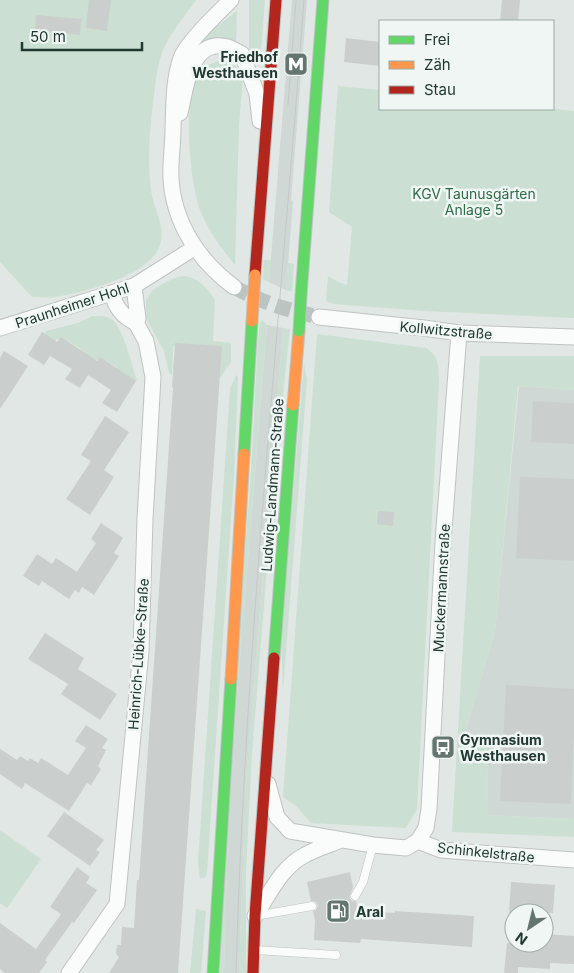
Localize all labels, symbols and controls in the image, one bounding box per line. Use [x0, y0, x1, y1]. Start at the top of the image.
scale bar [22, 20, 142, 52]
legend [379, 20, 554, 110]
text: 50 m [30, 27, 66, 46]
text: Frei [424, 30, 450, 49]
place label: Friedhof Westhausen [192, 48, 278, 81]
metro station icon: Friedhof Westhausen [283, 51, 309, 77]
text: Zäh [424, 55, 451, 74]
text: Stau [424, 80, 456, 99]
park label: KGV Taunusgärten Anlage 5 [412, 185, 536, 218]
street label: Praunheimer Hohl [13, 279, 131, 331]
street label: Kollwitzstraße [399, 317, 493, 343]
street label: Ludwig-Landmann-Straße [257, 398, 287, 572]
street label: Muckermannstraße [429, 523, 453, 653]
street label: Heinrich-Lübke-Straße [124, 578, 152, 730]
place label: Gymnasium Westhausen [460, 731, 546, 764]
bus stop icon: Gymnasium Westhausen [430, 734, 456, 760]
street label: Schinkelstraße [437, 838, 535, 866]
fuel station icon: Aral [325, 898, 351, 924]
place label: Aral [356, 903, 384, 920]
north arrow [504, 903, 554, 953]
text: N [512, 929, 531, 949]

